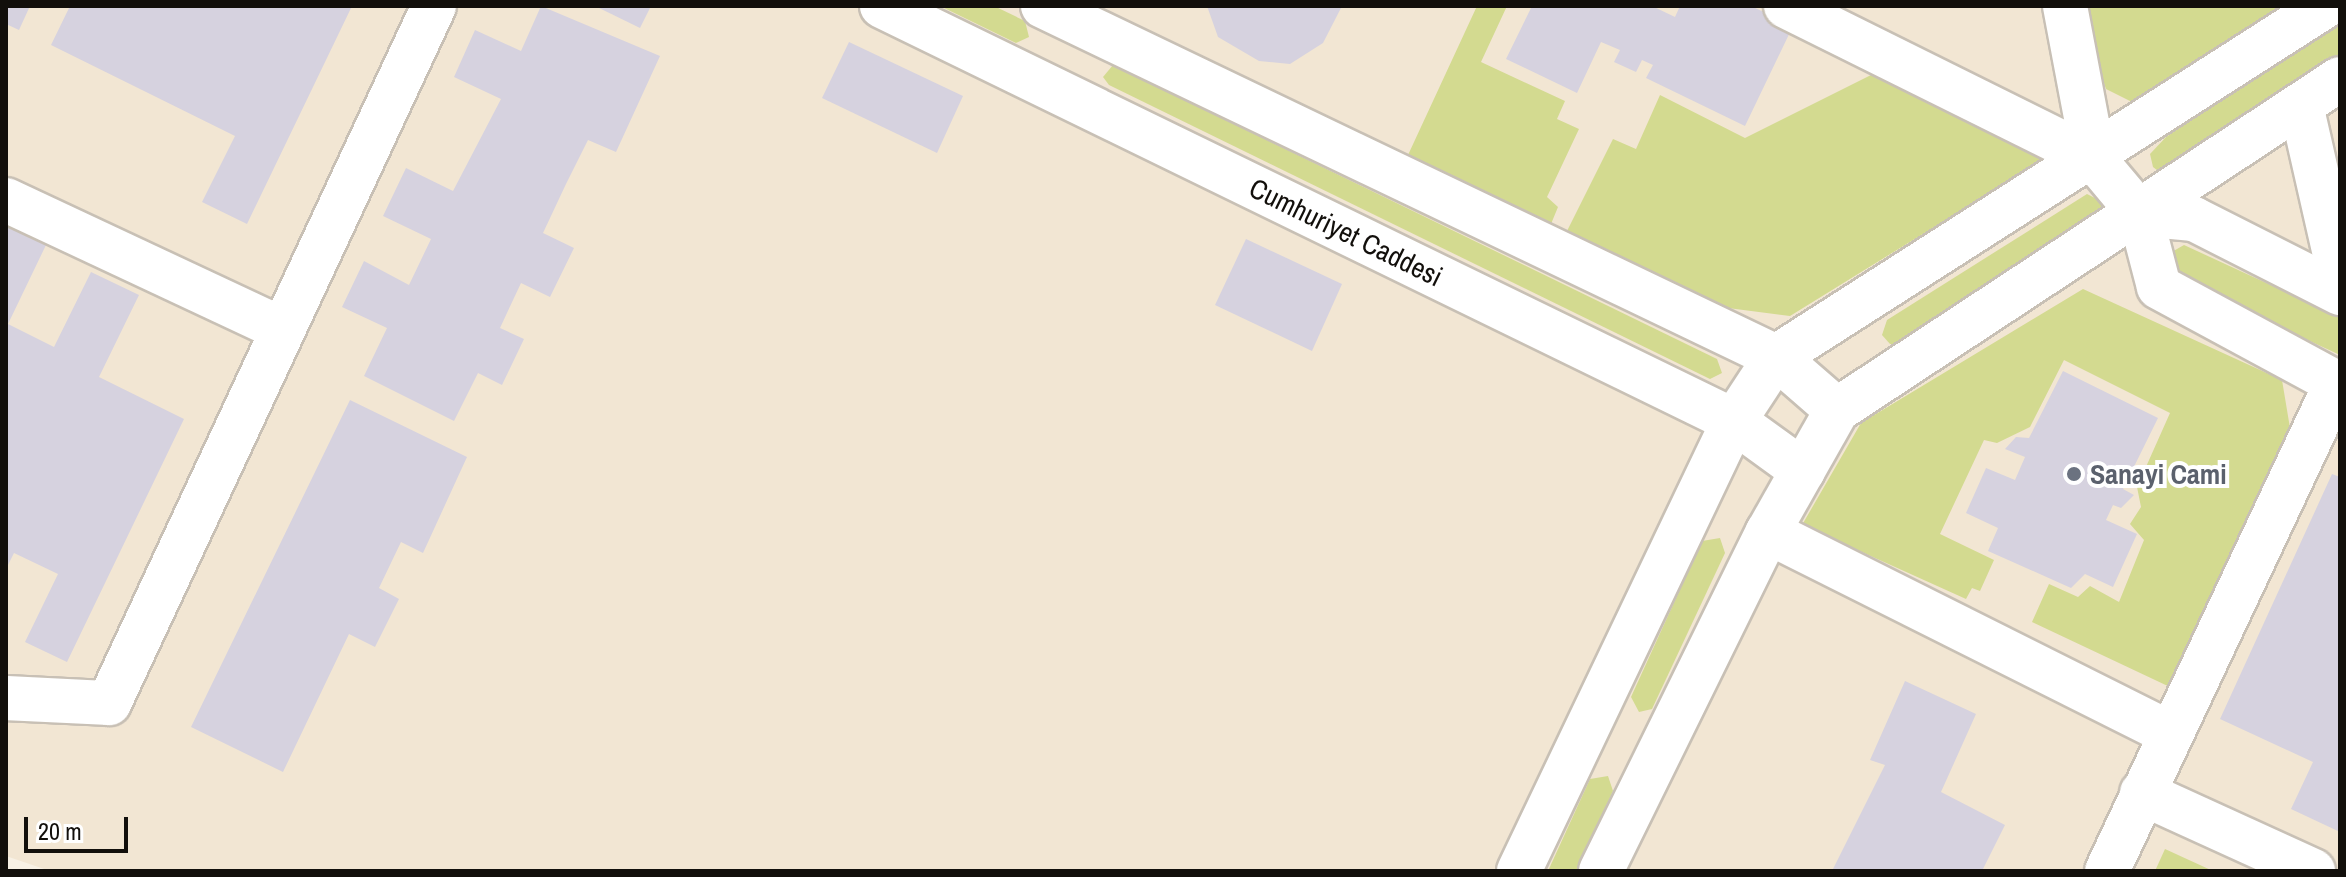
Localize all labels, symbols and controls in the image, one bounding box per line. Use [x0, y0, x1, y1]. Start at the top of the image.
street label: Cumhuriyet Caddesi [1244, 171, 1448, 293]
place label: Sanayi Cami [2090, 457, 2227, 491]
marker: Sanayi Cami [2065, 465, 2083, 483]
scale bar [28, 801, 132, 851]
text: 20 m [38, 815, 82, 847]

